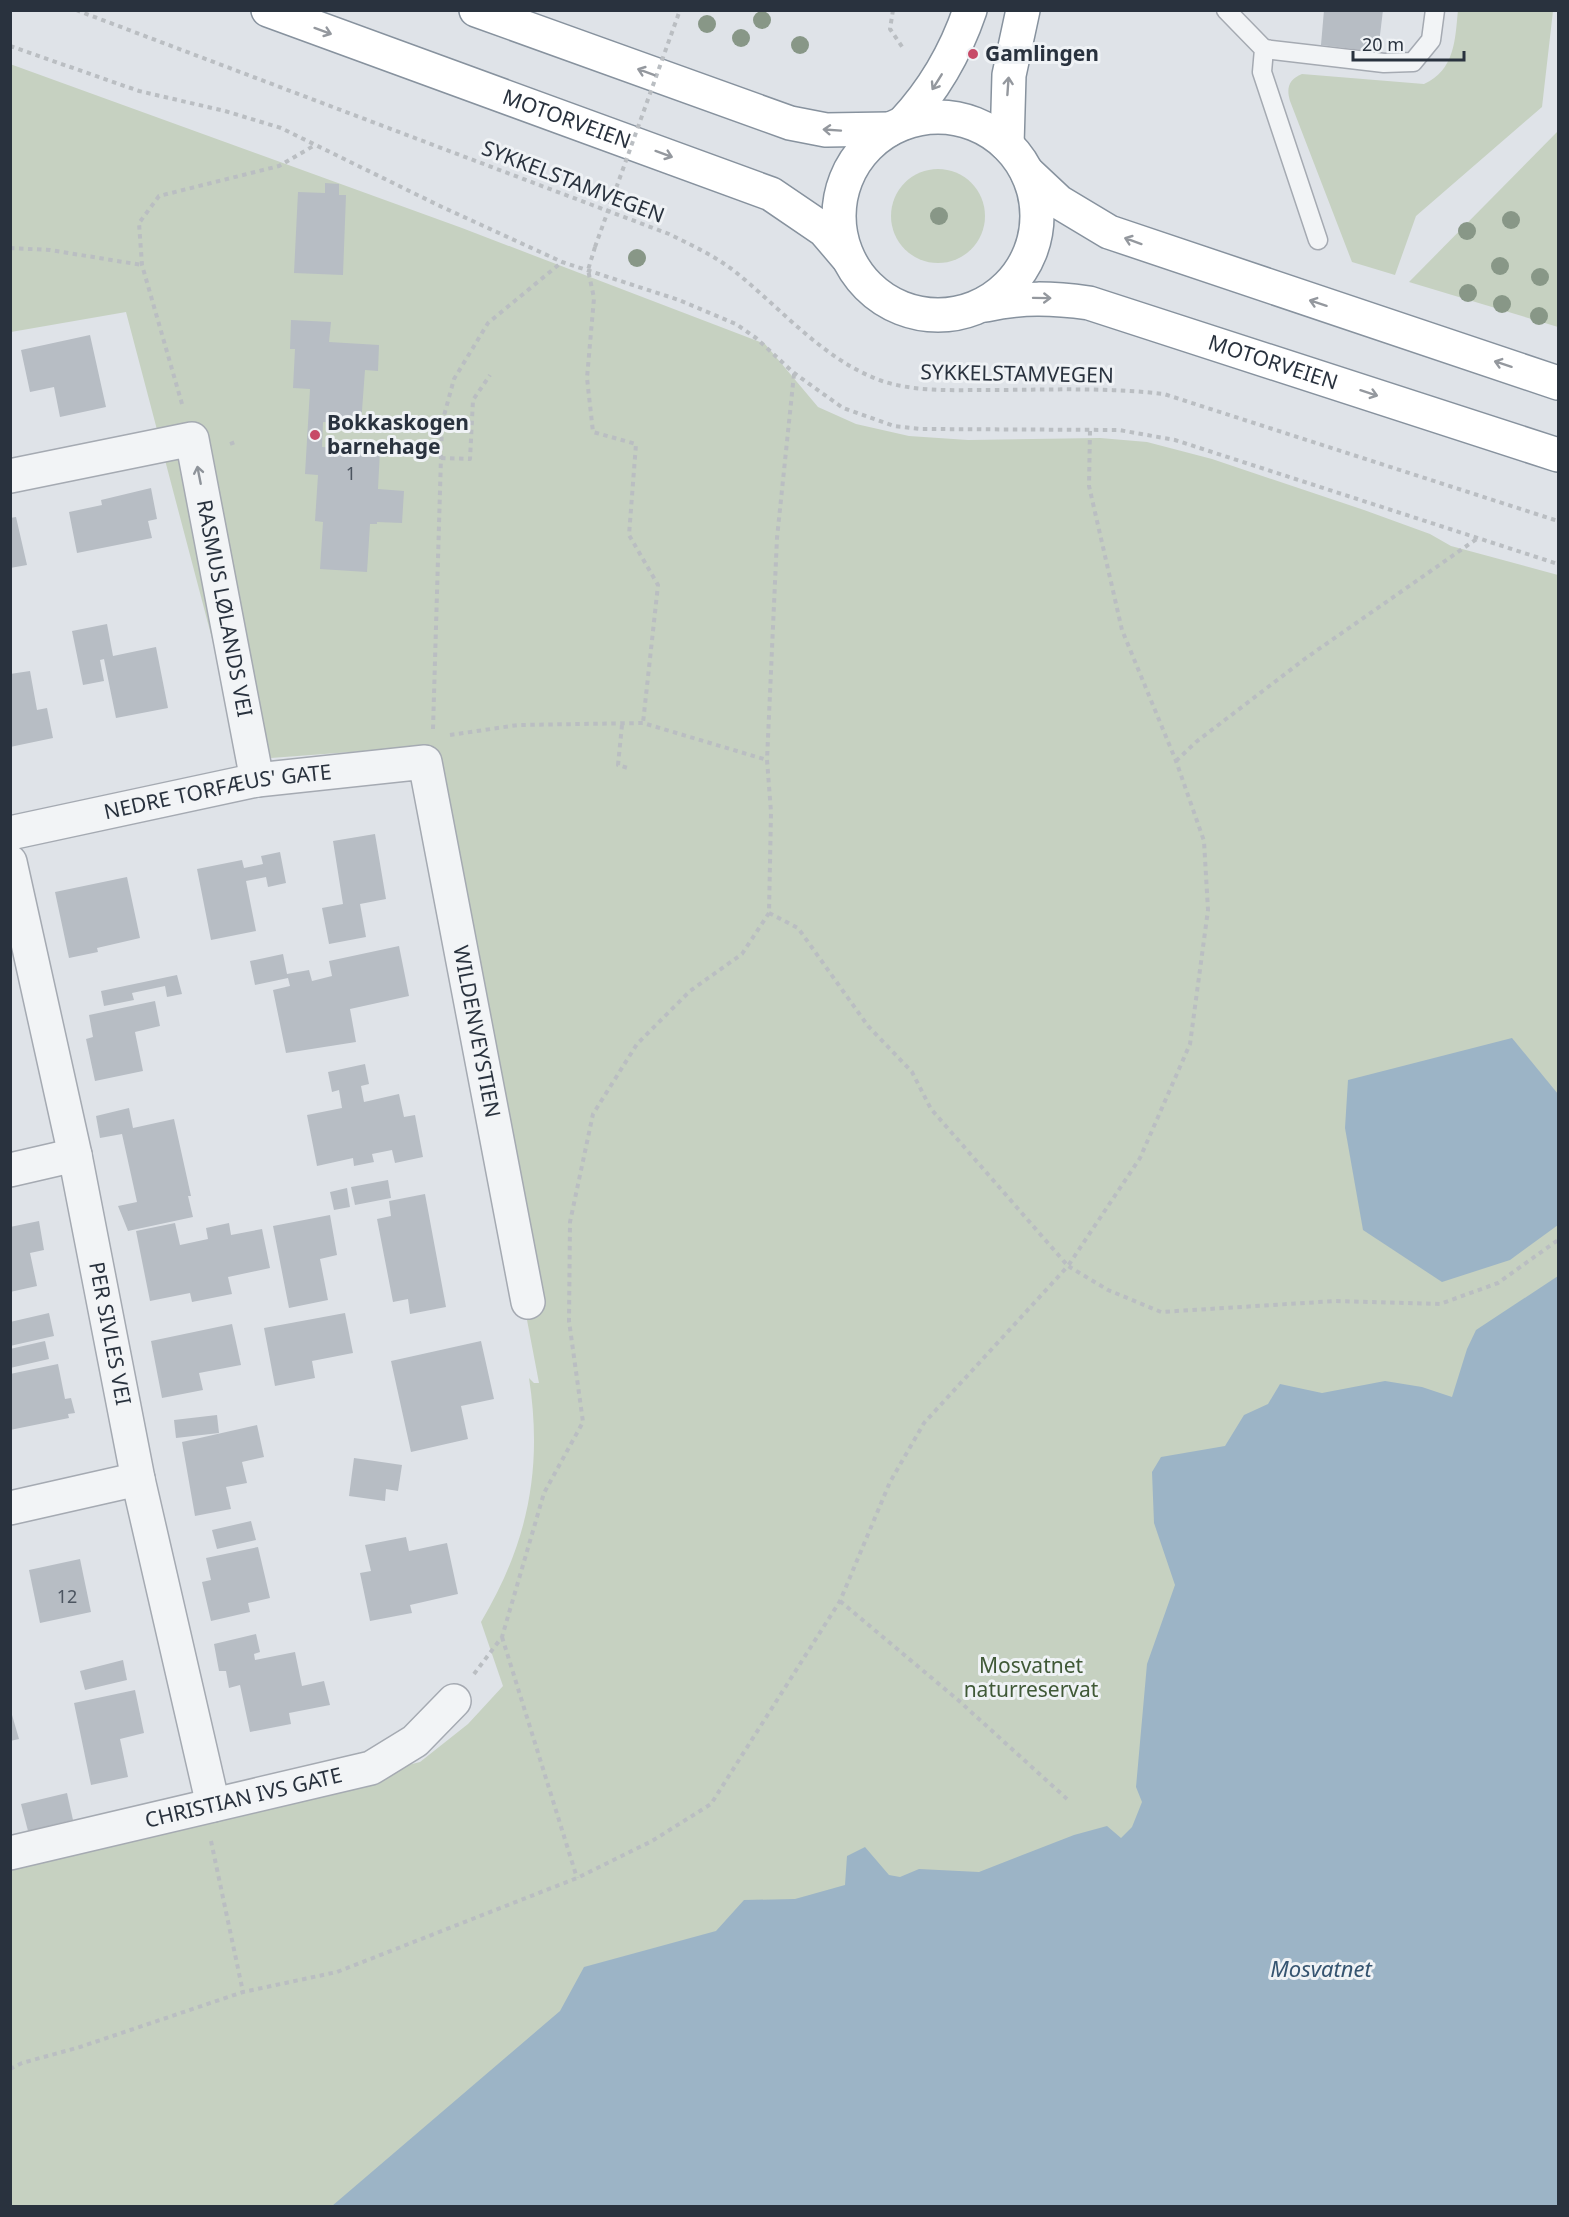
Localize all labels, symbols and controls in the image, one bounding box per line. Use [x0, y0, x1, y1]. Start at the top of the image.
scale bar [1353, 24, 1464, 62]
one-way arrow [313, 26, 332, 37]
text: 20 m [1362, 32, 1404, 56]
place label: Gamlingen [985, 39, 1099, 67]
marker: Gamlingen [966, 47, 980, 61]
one-way arrow [637, 66, 656, 77]
one-way arrow [930, 73, 942, 90]
one-way arrow [1003, 77, 1014, 97]
street label: MOTORVEIEN [499, 82, 635, 155]
one-way arrow [822, 124, 842, 135]
street label: SYKKELSTAMVEGEN [478, 133, 669, 229]
one-way arrow [654, 149, 673, 160]
one-way arrow [1124, 234, 1143, 245]
one-way arrow [1031, 292, 1051, 303]
one-way arrow [1309, 297, 1328, 308]
street label: MOTORVEIEN [1205, 328, 1342, 396]
street label: SYKKELSTAMVEGEN [920, 357, 1114, 389]
one-way arrow [1494, 358, 1513, 369]
one-way arrow [1359, 388, 1378, 399]
place label: Bokkaskogen barnehage [327, 408, 469, 460]
marker: Bokkaskogen barnehage [308, 428, 322, 442]
house number: 1 [346, 461, 356, 485]
one-way arrow [193, 465, 204, 485]
street label: RASMUS LØLANDS VEI [191, 497, 260, 719]
street label: NEDRE TORFÆUS' GATE [101, 757, 333, 825]
street label: WILDENVEYSTIEN [447, 943, 508, 1120]
street label: PER SIVLES VEI [83, 1259, 138, 1407]
house number: 12 [57, 1584, 77, 1608]
park label: Mosvatnet naturreservat [964, 1651, 1099, 1703]
street label: CHRISTIAN IVS GATE [142, 1760, 345, 1834]
water label: Mosvatnet [1270, 1953, 1373, 1983]

